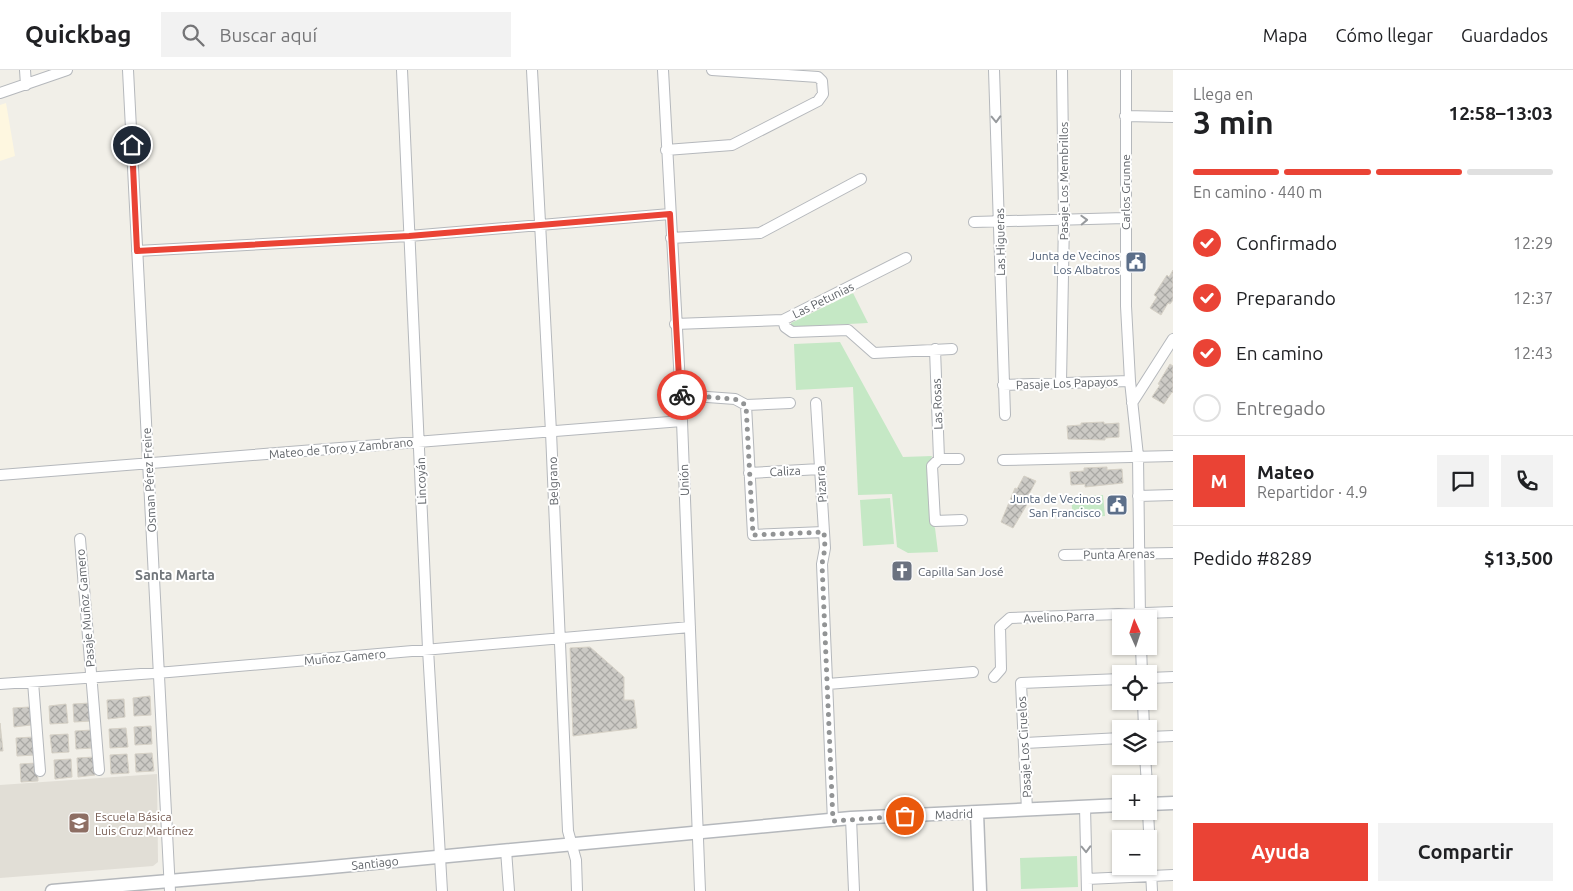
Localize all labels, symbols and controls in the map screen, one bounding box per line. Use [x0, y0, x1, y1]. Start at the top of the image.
search box [161, 12, 511, 57]
text: Quickbag [25, 21, 131, 48]
icon: search [179, 21, 207, 49]
text: Buscar aquí [219, 24, 317, 46]
text: Mapa [1263, 25, 1308, 45]
text: Cómo llegar [1336, 25, 1433, 45]
text: Guardados [1461, 25, 1548, 45]
text: Llega en [1193, 85, 1253, 103]
text: 12:58–13:03 [1448, 102, 1553, 124]
text: 3 min [1193, 104, 1274, 140]
one-way arrow [990, 115, 1001, 123]
street label: Pasaje Los Membrillos [1057, 122, 1070, 240]
pin [111, 124, 153, 166]
icon: home [118, 131, 146, 159]
street label: Carlos Grunne [1119, 154, 1132, 230]
text: En camino · 440 m [1193, 183, 1322, 201]
street label: Las Higueras [993, 208, 1007, 276]
one-way arrow [1080, 214, 1088, 225]
icon: check [1193, 229, 1221, 257]
text: Confirmado [1236, 232, 1337, 254]
text: 12:29 [1513, 234, 1553, 252]
place label: Junta de Vecinos Los Albatros [1029, 249, 1120, 276]
public building icon: Junta de Vecinos Los Albatros [1124, 250, 1148, 274]
street label: Las Petunias [790, 280, 856, 320]
icon: check [1193, 284, 1221, 312]
text: Preparando [1236, 287, 1336, 309]
text: 12:37 [1513, 289, 1553, 307]
icon: check [1193, 339, 1221, 367]
text: En camino [1236, 342, 1323, 364]
text: 12:43 [1513, 344, 1553, 362]
courier [657, 370, 707, 420]
street label: Pasaje Los Papayos [1016, 375, 1118, 391]
street label: Las Rosas [930, 378, 944, 430]
icon: bike [668, 381, 696, 409]
text: Entregado [1236, 397, 1326, 419]
street label: Osman Pérez Freire [140, 427, 158, 533]
street label: Mateo de Toro y Zambrano [268, 435, 414, 461]
button: chat [1437, 455, 1489, 507]
button: phone [1501, 455, 1553, 507]
street label: Belgrano [546, 456, 560, 506]
street label: Lincoyán [414, 457, 428, 505]
text: Mateo [1257, 461, 1315, 483]
street label: Unión [677, 464, 691, 496]
street label: Caliza [769, 464, 801, 478]
street label: Pizarra [813, 465, 829, 503]
text: M [1211, 470, 1227, 492]
text: Repartidor · 4.9 [1257, 483, 1368, 501]
place label: Junta de Vecinos San Francisco [1010, 492, 1101, 519]
public building icon: Junta de Vecinos San Francisco [1105, 493, 1129, 517]
street label: Punta Arenas [1083, 547, 1155, 561]
text: Pedido #8289 [1193, 547, 1312, 569]
text: $13,500 [1484, 547, 1553, 569]
street label: Pasaje Muñoz Gamero [73, 548, 97, 668]
church icon: Capilla San José [890, 559, 914, 583]
place label: Capilla San José [918, 565, 1004, 578]
district label: Santa Marta [135, 567, 215, 583]
street label: Avelino Parra [1023, 609, 1095, 625]
north arrow [1112, 610, 1158, 655]
map controls [1112, 610, 1157, 875]
street label: Muñoz Gamero [304, 647, 386, 667]
button: locate [1112, 665, 1157, 710]
street label: Pasaje Los Ciruelos [1015, 696, 1033, 798]
button: layers [1112, 720, 1157, 765]
button: + [1112, 775, 1157, 820]
pin [884, 795, 926, 837]
icon: bag [891, 802, 919, 830]
street label: Madrid [935, 807, 973, 821]
place label: Escuela Básica Luis Cruz Martínez [95, 810, 194, 837]
school or university icon: Escuela Básica Luis Cruz Martínez [67, 811, 91, 835]
button: Ayuda [1193, 823, 1368, 881]
button: Compartir [1378, 823, 1553, 881]
button: − [1112, 830, 1157, 875]
one-way arrow [1081, 846, 1091, 853]
street label: Santiago [351, 854, 399, 872]

